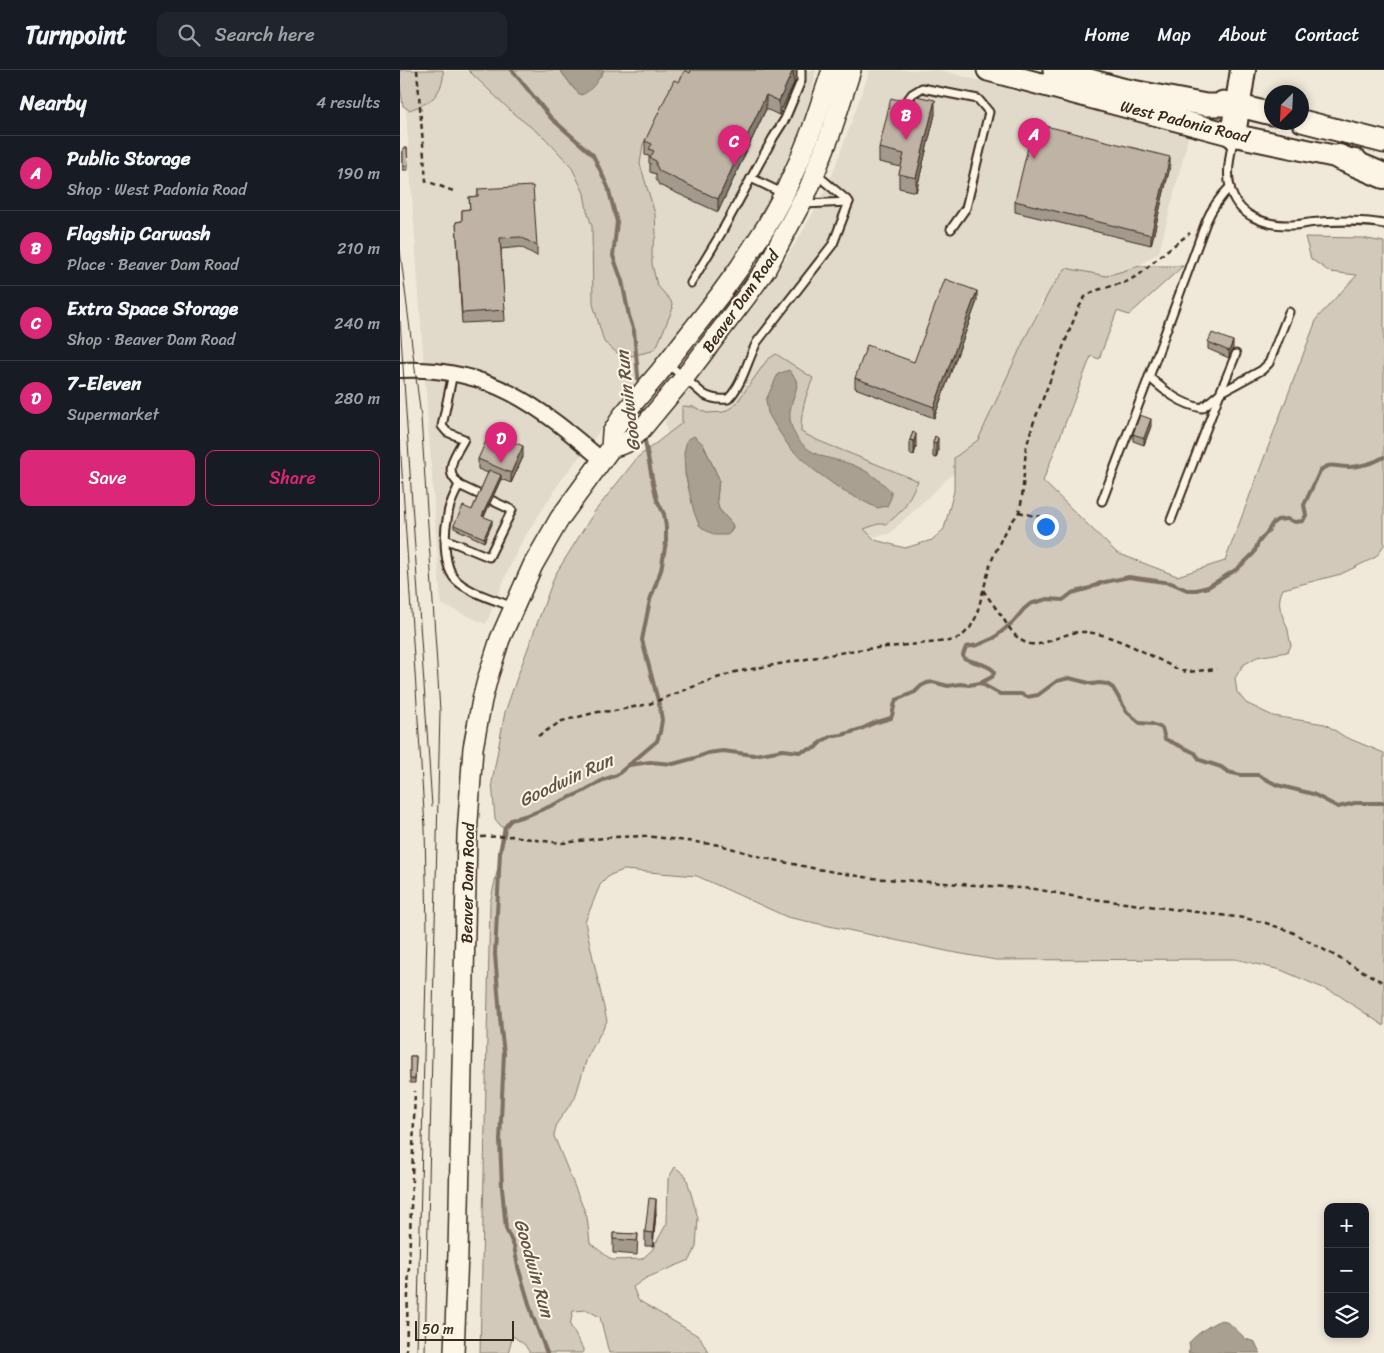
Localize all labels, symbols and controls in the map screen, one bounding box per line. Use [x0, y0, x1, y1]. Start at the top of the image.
search box [157, 12, 507, 57]
text: Turnpoint [25, 14, 127, 56]
text: Search here [215, 18, 315, 51]
text: Home [1085, 19, 1130, 51]
text: Map [1158, 19, 1191, 51]
text: About [1219, 19, 1267, 51]
text: Contact [1295, 19, 1359, 51]
icon: search [175, 21, 203, 49]
text: Nearby [20, 84, 86, 122]
north arrow [1264, 85, 1309, 130]
text: 4 results [316, 88, 380, 117]
street label: West Padonia Road [1117, 91, 1254, 152]
pin: B [890, 99, 922, 140]
pin: A [1018, 118, 1050, 159]
pin: C [718, 125, 750, 166]
text: Public Storage [67, 142, 191, 175]
text: A [31, 159, 41, 188]
text: 190 m [337, 159, 380, 188]
text: Shop · West Padonia Road [67, 175, 247, 204]
text: Flagship Carwash [67, 217, 210, 250]
text: B [31, 234, 41, 263]
text: 210 m [337, 234, 380, 263]
street label: Beaver Dam Road [694, 242, 788, 359]
text: Place · Beaver Dam Road [67, 250, 239, 279]
text: Extra Space Storage [67, 292, 238, 325]
text: C [31, 309, 41, 338]
text: 240 m [334, 309, 380, 338]
text: Shop · Beaver Dam Road [67, 325, 235, 354]
water label: Goodwin Run [606, 347, 650, 453]
text: 7-Eleven [67, 367, 141, 400]
text: D [31, 384, 41, 413]
text: 280 m [335, 384, 380, 413]
text: Supermarket [67, 400, 159, 429]
pin: D [485, 422, 517, 463]
button: Save [20, 450, 195, 506]
button: Share [205, 450, 380, 506]
your location [1033, 514, 1059, 540]
water label: Goodwin Run [513, 743, 621, 816]
street label: Beaver Dam Road [452, 821, 483, 944]
map controls [1324, 1203, 1369, 1338]
button: + [1324, 1203, 1369, 1248]
water label: Goodwin Run [505, 1215, 564, 1323]
button: − [1324, 1248, 1369, 1293]
button: layers [1324, 1293, 1369, 1338]
text: 50 m [422, 1317, 454, 1342]
scale bar [415, 1318, 514, 1341]

